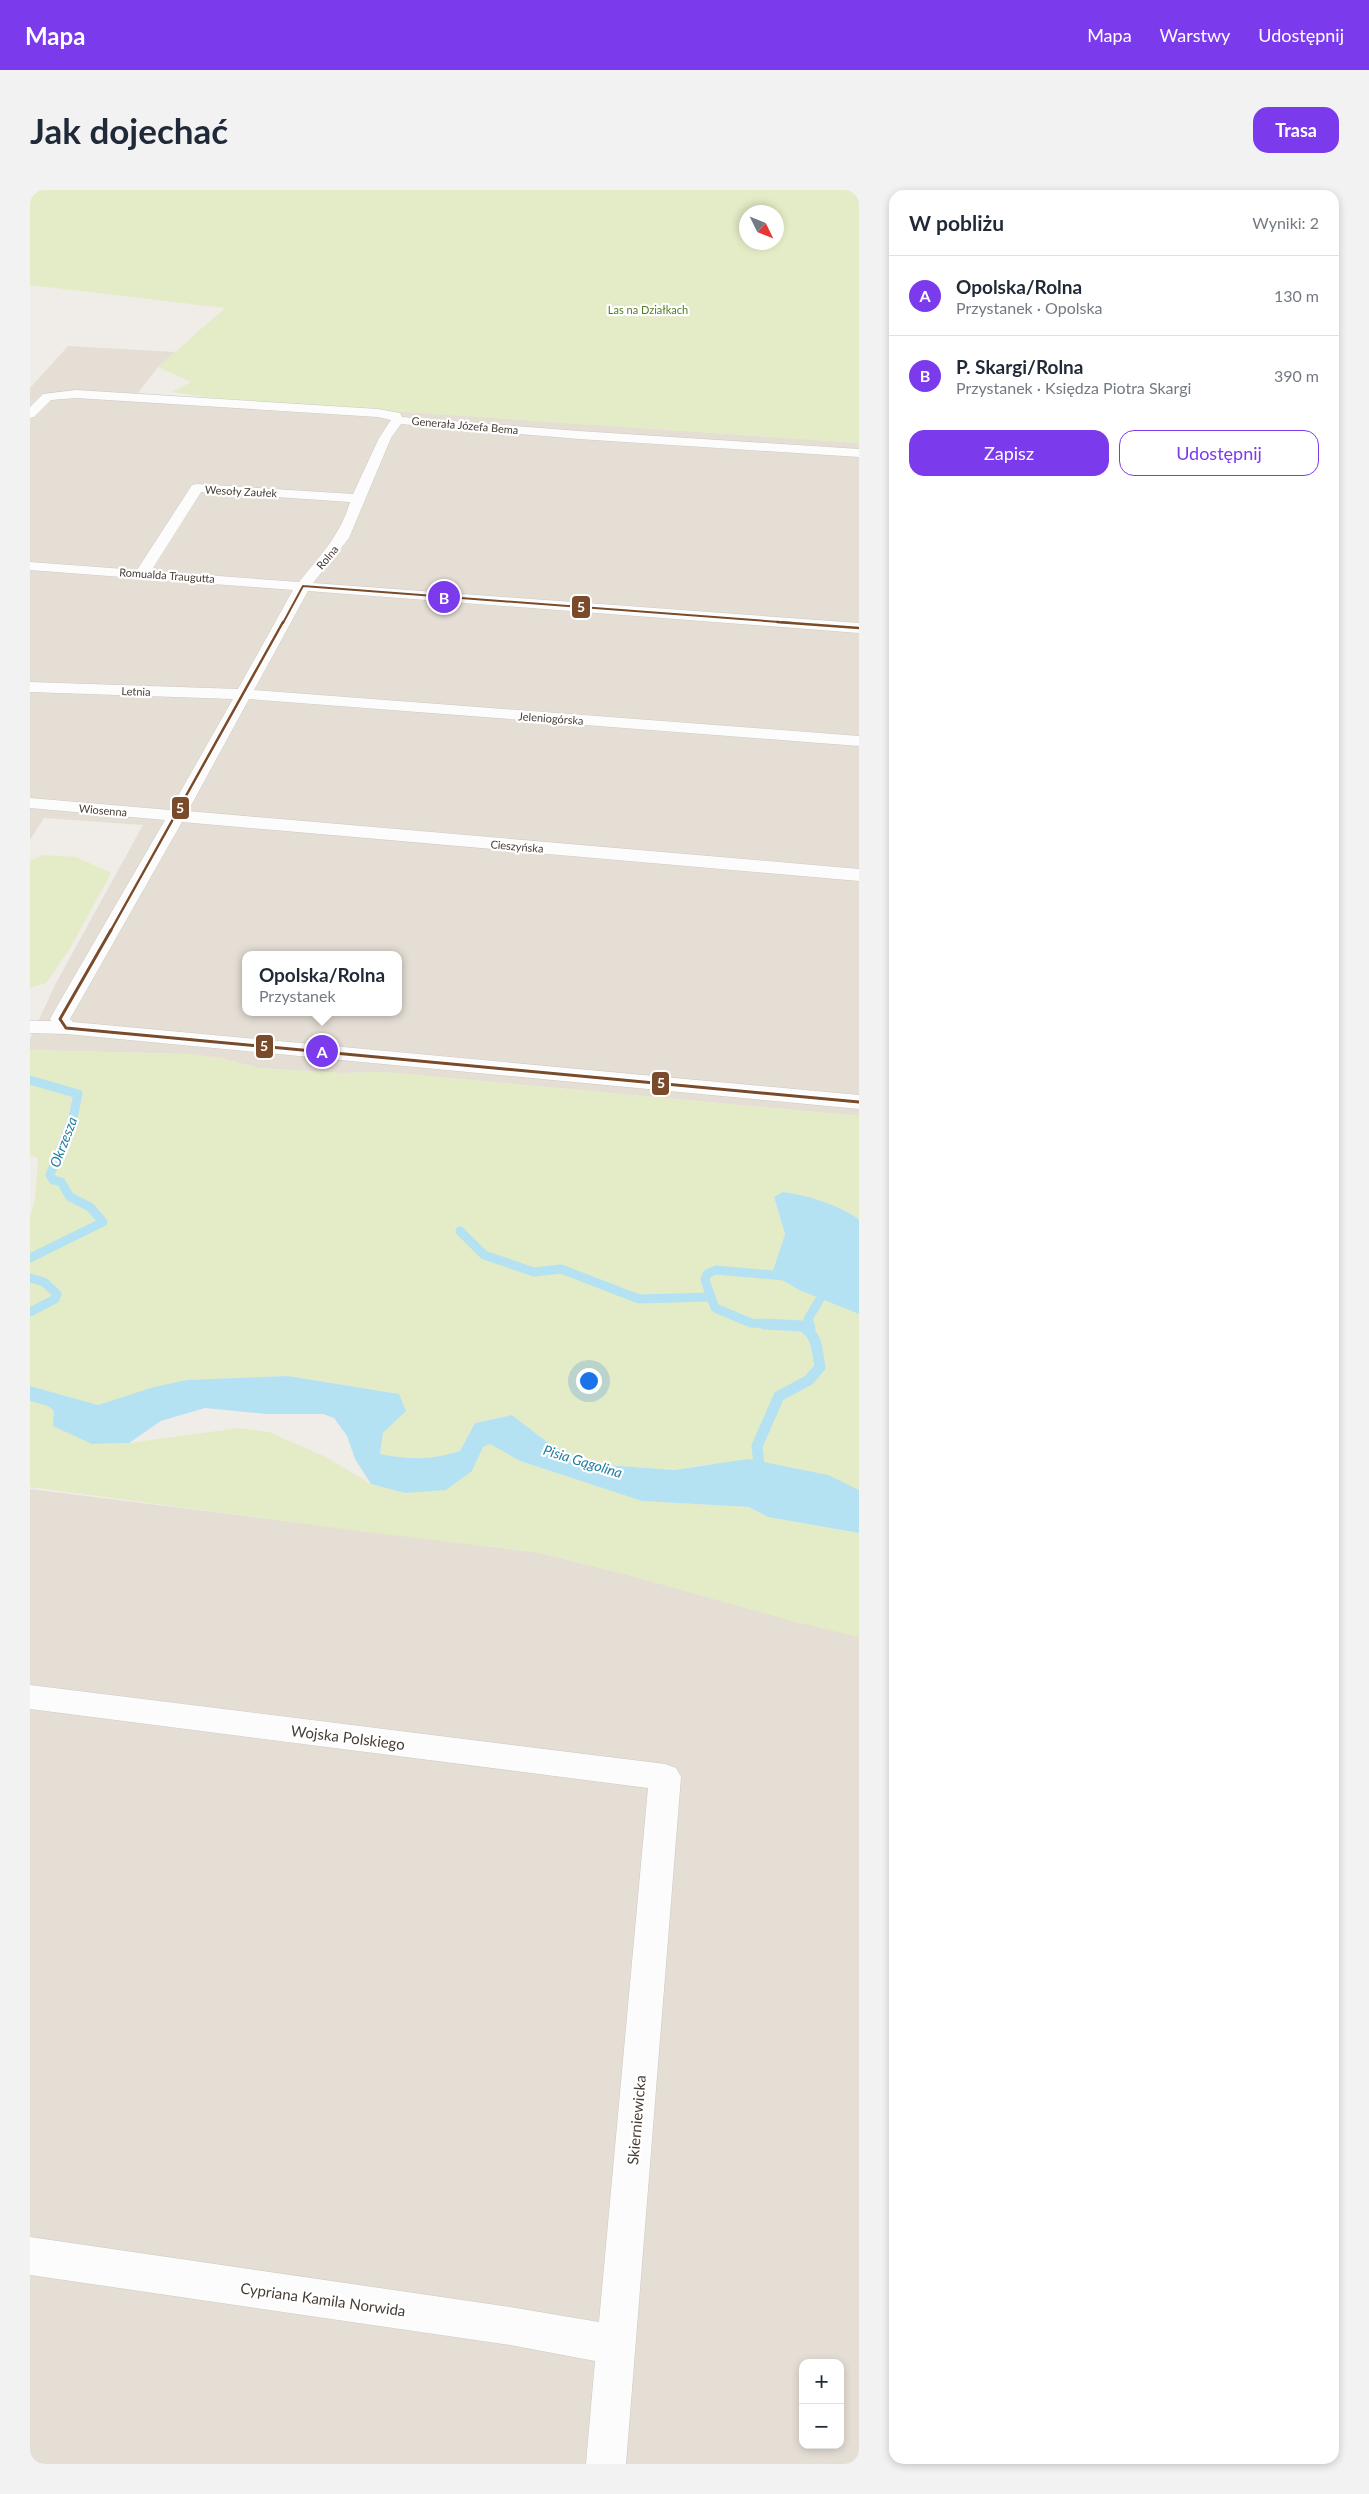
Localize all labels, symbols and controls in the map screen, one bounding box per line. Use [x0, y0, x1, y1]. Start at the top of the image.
text: Mapa [25, 21, 85, 50]
text: Mapa [1087, 24, 1132, 46]
text: Warstwy [1160, 24, 1230, 46]
text: Udostępnij [1258, 24, 1344, 46]
button: Trasa [1253, 107, 1339, 153]
text: Jak dojechać [30, 109, 228, 151]
north arrow [739, 205, 784, 250]
text: W pobliżu [909, 210, 1004, 235]
text: Wyniki: 2 [1252, 213, 1319, 232]
text: Opolska/Rolna [956, 275, 1082, 298]
text: A [919, 286, 931, 305]
text: 130 m [1274, 286, 1319, 305]
text: Przystanek · Opolska [956, 298, 1103, 317]
park label: Las na Działkach [608, 303, 688, 316]
text: P. Skargi/Rolna [956, 355, 1083, 378]
text: B [920, 366, 930, 385]
text: 390 m [1274, 366, 1319, 385]
text: Przystanek · Księdza Piotra Skargi [956, 378, 1191, 397]
street label: Generała Józefa Bema [411, 414, 519, 436]
button: Zapisz [909, 430, 1109, 476]
button: Udostępnij [1119, 430, 1319, 476]
street label: Wesoły Zaułek [205, 483, 278, 499]
street label: Rolna [313, 542, 341, 572]
street label: Romualda Traugutta [119, 565, 215, 585]
pin: B [428, 578, 460, 616]
line badge: 5 [571, 595, 591, 619]
text: 5 [577, 598, 585, 615]
street label: Letnia [121, 684, 151, 698]
street label: Jeleniogórska [518, 709, 584, 727]
line badge: 5 [171, 796, 190, 820]
text: 5 [176, 799, 184, 816]
street label: Wiosenna [78, 801, 128, 819]
street label: Cieszyńska [490, 837, 544, 855]
popup [242, 951, 402, 1016]
text: Opolska/Rolna [259, 963, 385, 986]
text: Przystanek [259, 986, 336, 1005]
pin: A [306, 1032, 338, 1070]
line badge: 5 [255, 1034, 274, 1059]
text: 5 [260, 1037, 268, 1054]
line badge: 5 [651, 1071, 670, 1096]
text: 5 [657, 1074, 665, 1091]
water label: Okrzesza [46, 1114, 80, 1170]
your location [576, 1368, 602, 1394]
water label: Pisia Gągolina [541, 1441, 625, 1481]
street label: Wojska Polskiego [290, 1721, 406, 1753]
street label: Skierniewicka [623, 2074, 649, 2166]
street label: Cypriana Kamila Norwida [239, 2278, 407, 2320]
map controls [799, 2359, 844, 2449]
button: + [799, 2359, 844, 2404]
button: − [799, 2404, 844, 2449]

